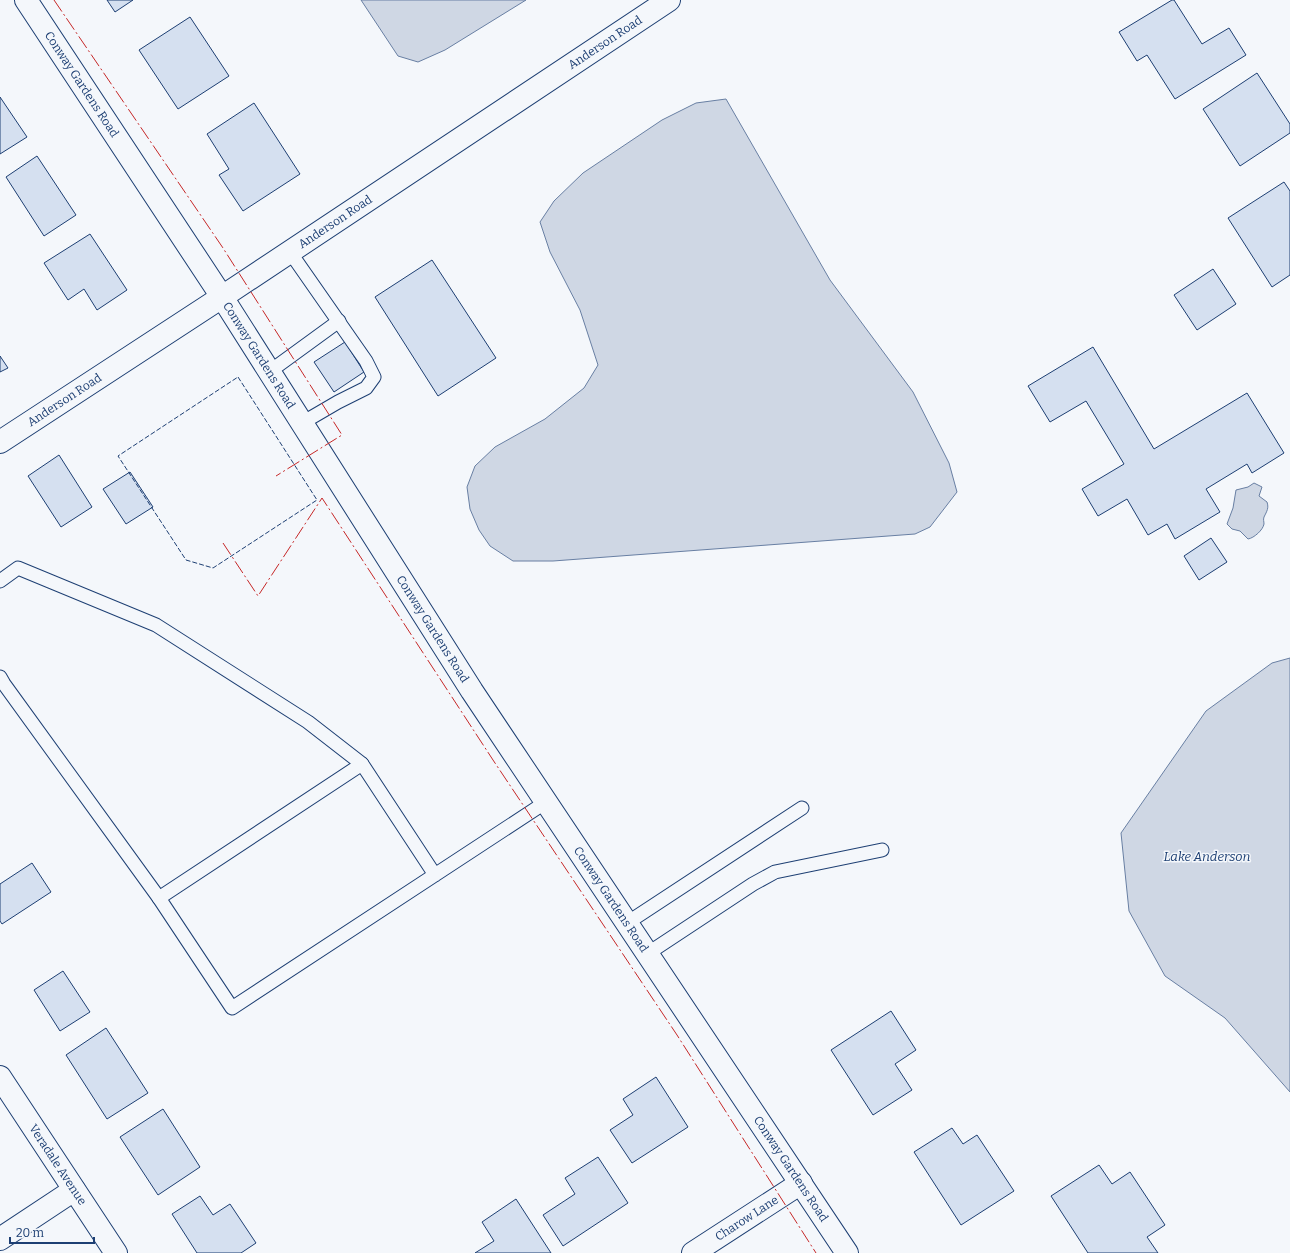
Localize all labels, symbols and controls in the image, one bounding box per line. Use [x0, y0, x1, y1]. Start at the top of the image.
street label: Anderson Road [565, 13, 645, 72]
street label: Conway Gardens Road [42, 29, 122, 140]
street label: Anderson Road [296, 192, 375, 251]
street label: Conway Gardens Road [220, 299, 298, 412]
street label: Anderson Road [25, 371, 104, 429]
street label: Conway Gardens Road [394, 573, 472, 685]
street label: Conway Gardens Road [571, 844, 651, 955]
water label: Lake Anderson [1164, 849, 1251, 864]
street label: Conway Gardens Road [751, 1113, 831, 1224]
street label: Veradale Avenue [26, 1122, 89, 1208]
street label: Charow Lane [713, 1193, 781, 1244]
scale bar [10, 1219, 94, 1245]
text: 20 m [16, 1226, 45, 1240]

